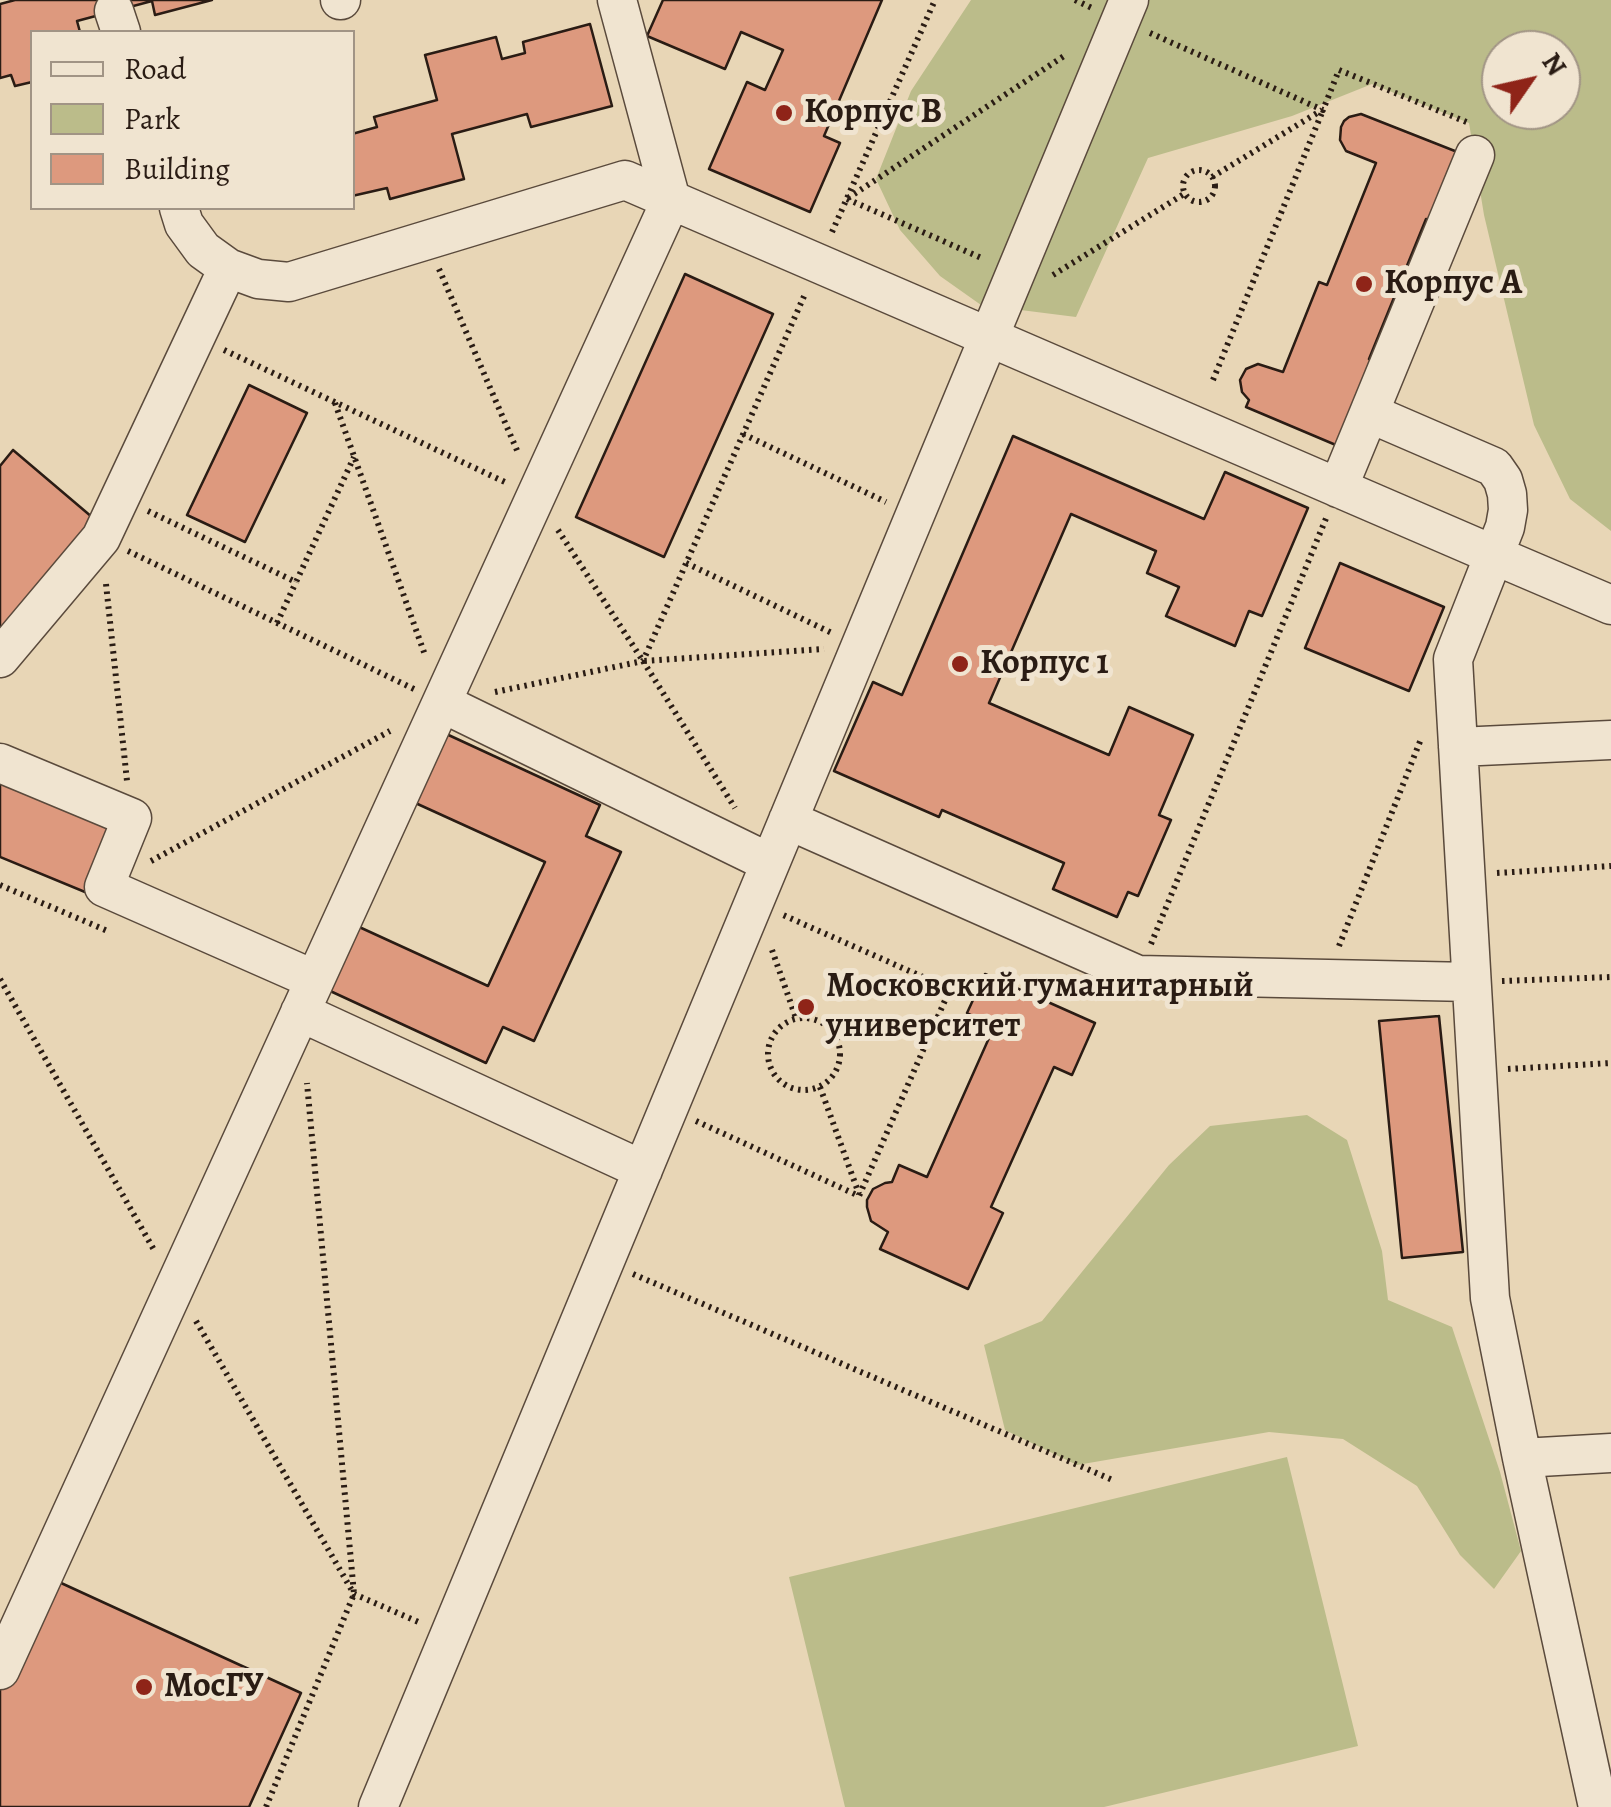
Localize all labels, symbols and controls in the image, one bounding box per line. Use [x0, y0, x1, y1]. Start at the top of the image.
legend [30, 30, 355, 210]
north arrow [1481, 30, 1581, 130]
text: N [1533, 45, 1576, 83]
text: Road [124, 49, 186, 89]
place label: Корпус В [804, 92, 942, 134]
text: Park [124, 99, 180, 139]
marker: Корпус В [773, 102, 795, 124]
text: Building [124, 149, 230, 189]
place label: Корпус А [1384, 263, 1522, 305]
marker: Корпус А [1353, 273, 1375, 295]
place label: Корпус 1 [980, 643, 1109, 685]
marker: Корпус 1 [949, 653, 971, 675]
place label: Московский гуманитарный университет [826, 966, 1254, 1048]
marker: Московский гуманитарный университет [795, 996, 817, 1018]
place label: МосГУ [164, 1666, 264, 1708]
marker: МосГУ [133, 1676, 155, 1698]

